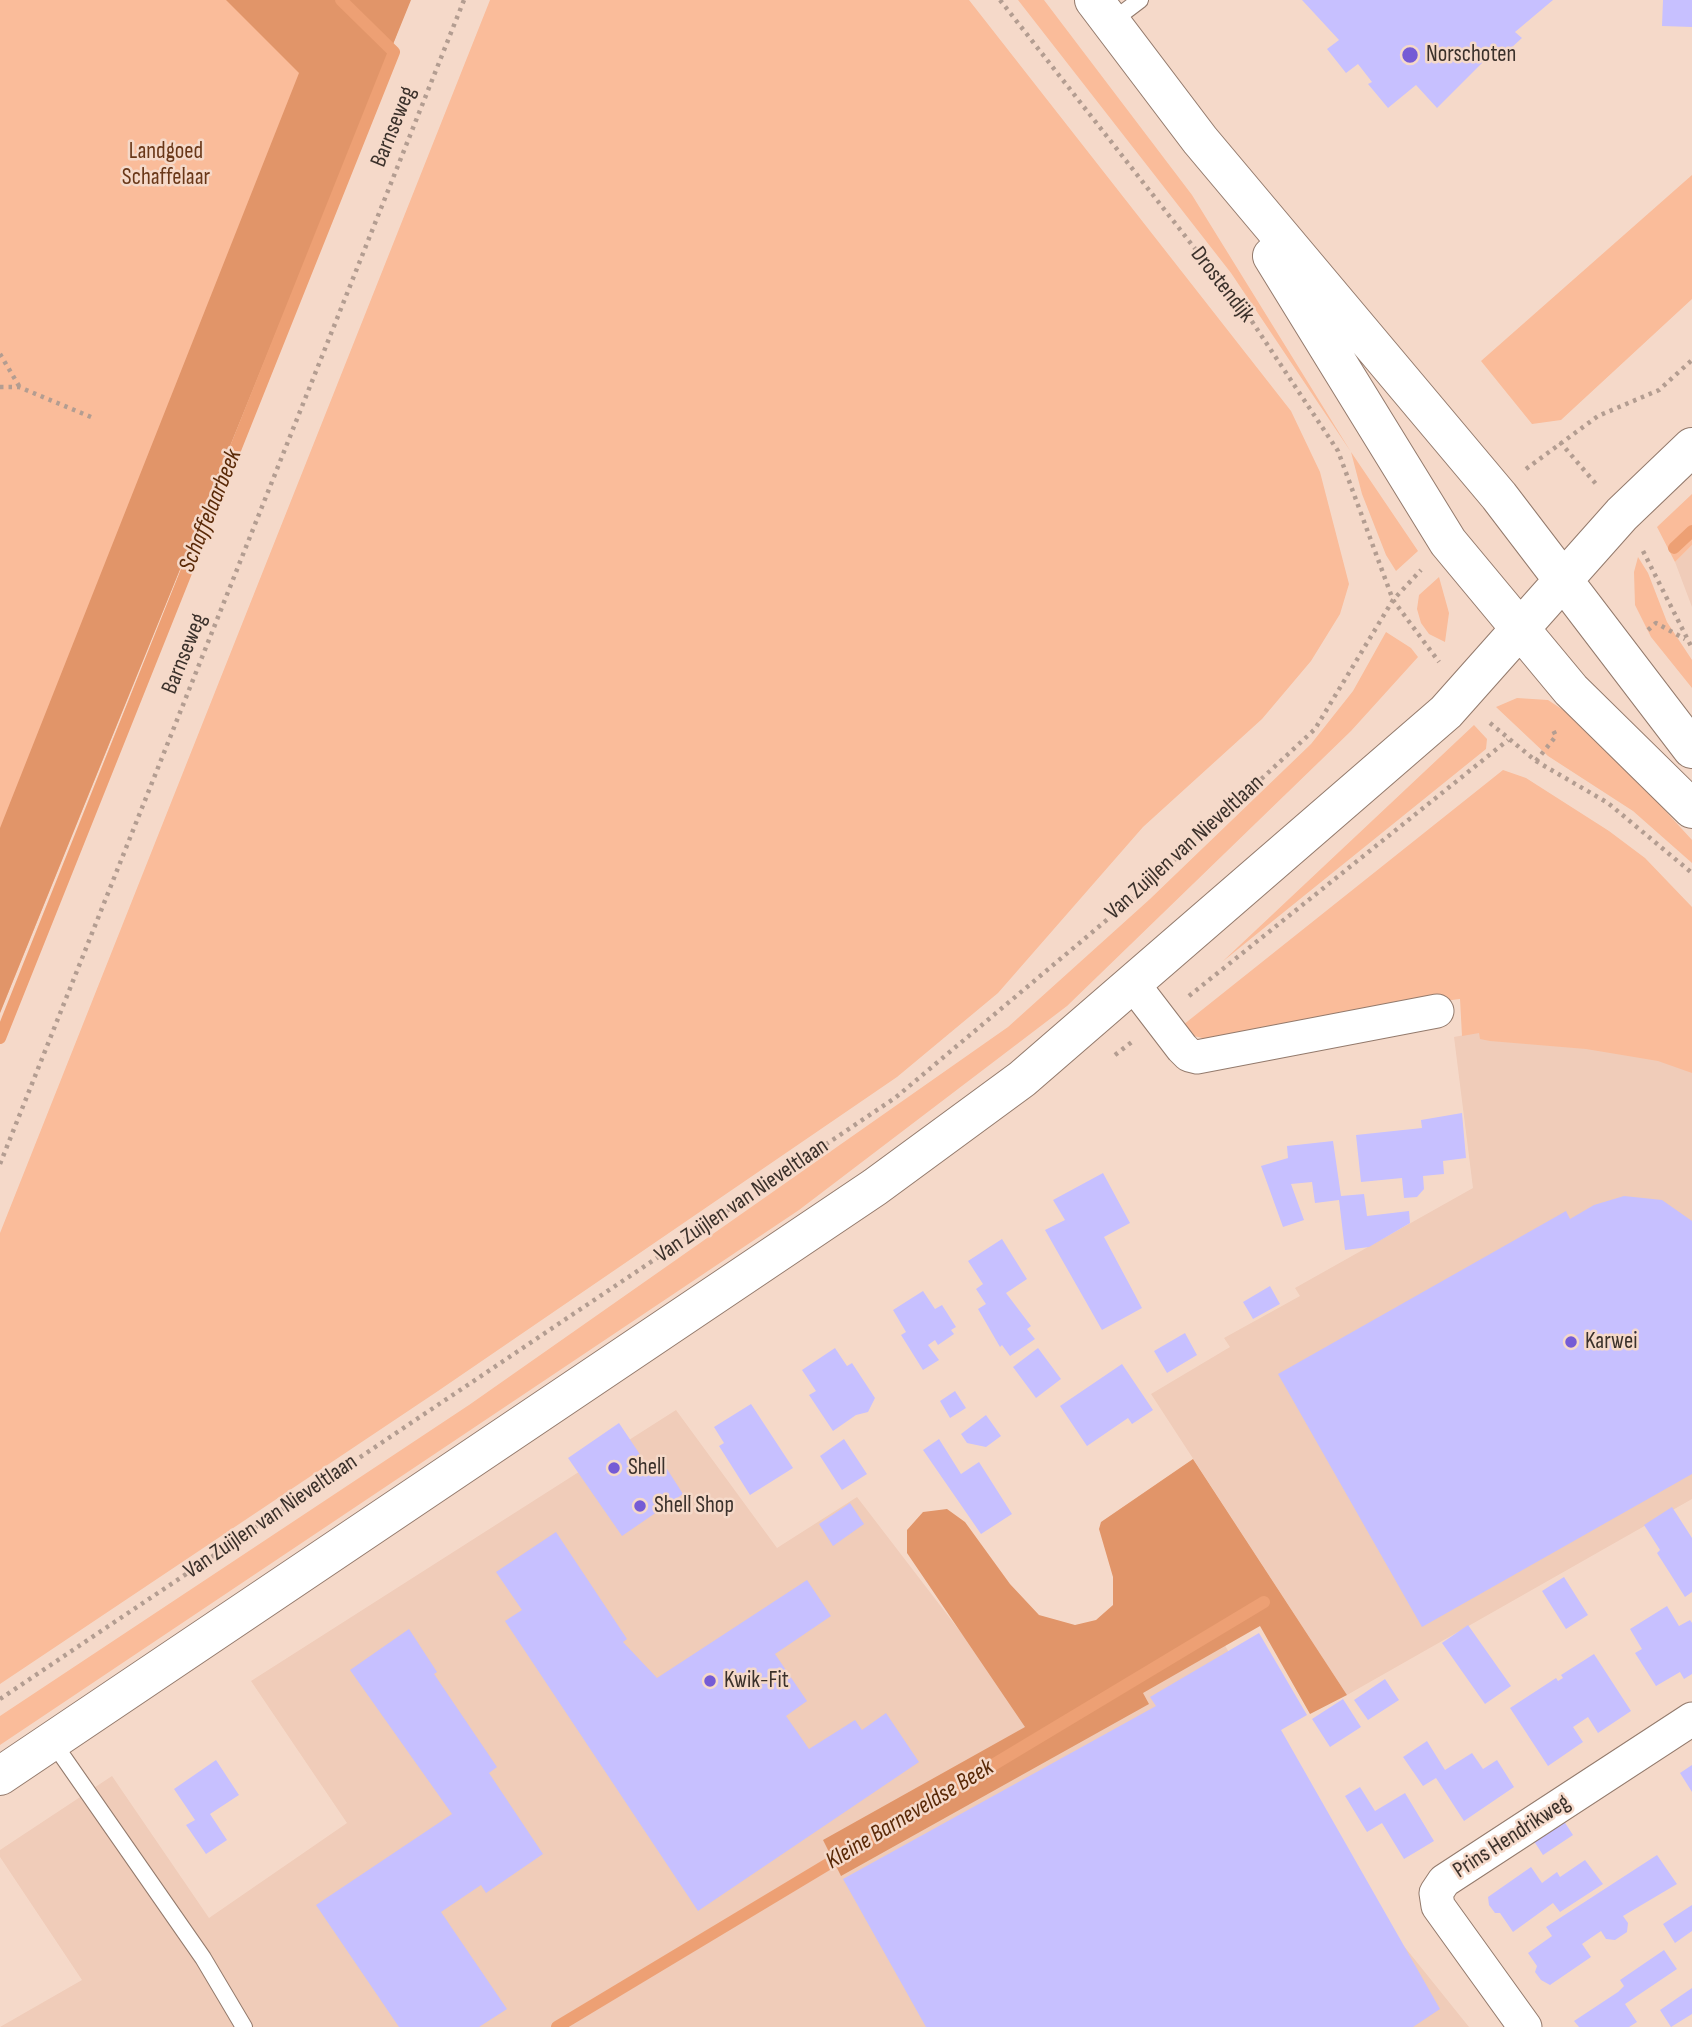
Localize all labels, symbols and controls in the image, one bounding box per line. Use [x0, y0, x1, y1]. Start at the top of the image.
place label: Norschoten [1426, 41, 1516, 69]
marker: Norschoten [1400, 45, 1420, 65]
street label: Barnseweg [365, 83, 423, 171]
park label: Landgoed Schaffelaar [122, 138, 210, 192]
street label: Drostendijk [1184, 242, 1260, 328]
water label: Schaffelaarbeek [173, 446, 249, 576]
street label: Barnseweg [156, 610, 214, 698]
street label: Van Zuijlen van Nieveltlaan [1100, 770, 1270, 926]
street label: Van Zuijlen van Nieveltlaan [650, 1133, 834, 1269]
place label: Karwei [1585, 1328, 1637, 1356]
marker: Karwei [1563, 1334, 1579, 1350]
street label: Van Zuijlen van Nieveltlaan [179, 1449, 363, 1585]
place label: Shell [628, 1454, 665, 1482]
marker: Shell [606, 1460, 622, 1476]
place label: Shell Shop [654, 1492, 734, 1520]
marker: Shell Shop [632, 1498, 648, 1514]
place label: Kwik-Fit [724, 1667, 789, 1695]
marker: Kwik-Fit [702, 1673, 718, 1689]
water label: Kleine Barneveldse Beek [821, 1754, 999, 1876]
street label: Prins Hendrikweg [1448, 1789, 1576, 1885]

